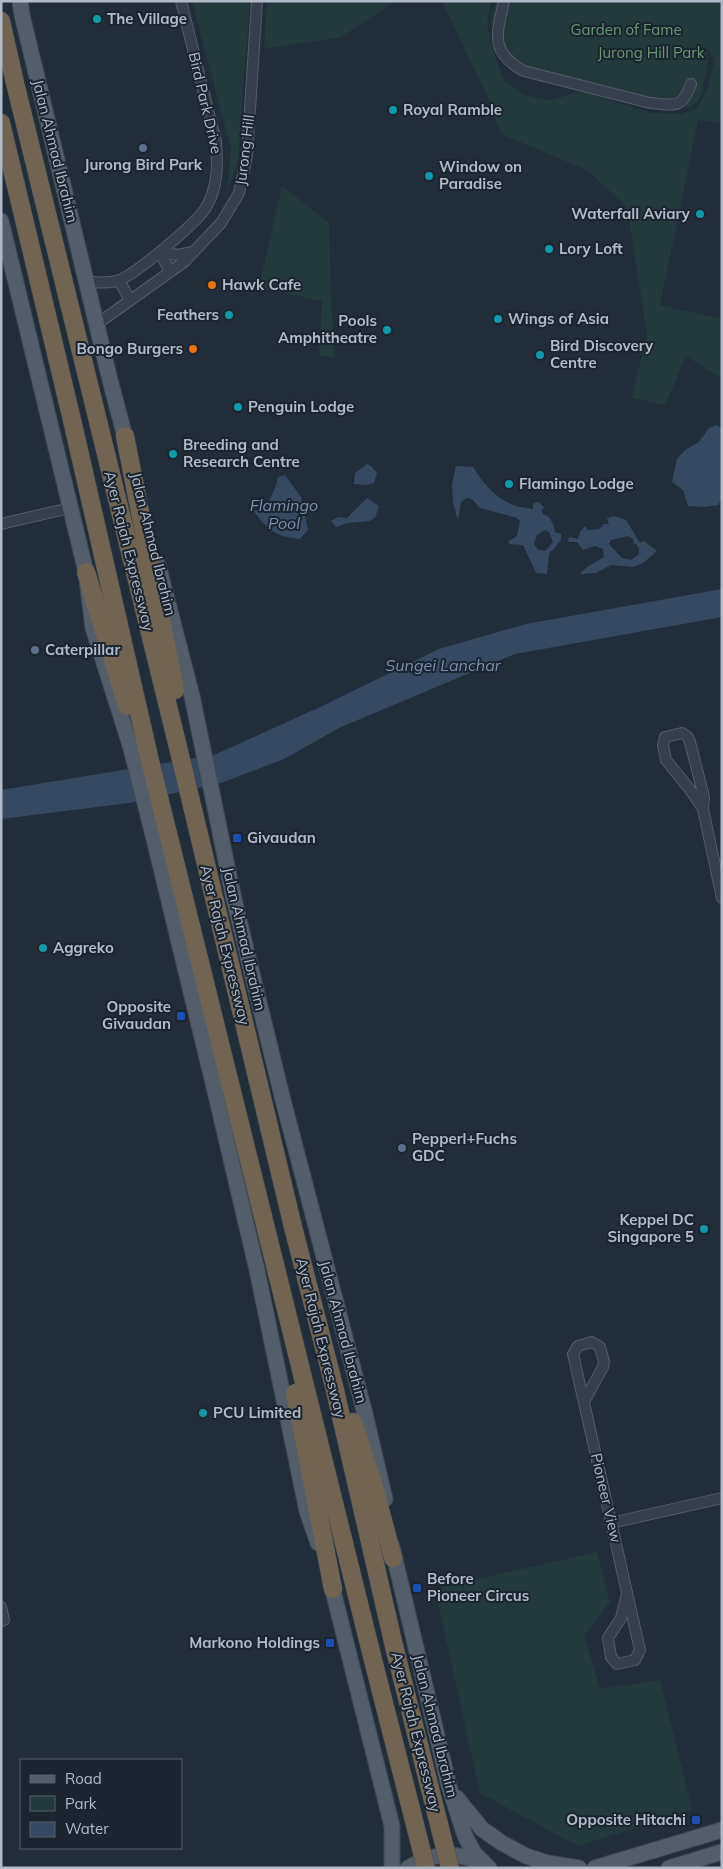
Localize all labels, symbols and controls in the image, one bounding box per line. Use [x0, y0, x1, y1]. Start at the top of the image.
place label: The Village [107, 9, 187, 28]
marker: The Village [91, 13, 103, 25]
park label: Garden of Fame [570, 20, 682, 39]
park label: Jurong Hill Park [598, 43, 705, 62]
street label: Bird Park Drive [185, 50, 226, 156]
street label: Jalan Ahmad Ibrahim [28, 77, 82, 224]
place label: Royal Ramble [403, 100, 502, 119]
marker: Royal Ramble [387, 104, 399, 116]
street label: Jurong Hill [231, 113, 258, 187]
marker: Jurong Bird Park [137, 142, 149, 154]
place label: Jurong Bird Park [84, 155, 203, 174]
place label: Window on Paradise [439, 157, 522, 193]
marker: Window on Paradise [423, 170, 435, 182]
place label: Waterfall Aviary [571, 204, 691, 223]
marker: Waterfall Aviary [694, 208, 706, 220]
place label: Lory Loft [559, 239, 623, 258]
marker: Lory Loft [543, 243, 555, 255]
place label: Hawk Cafe [222, 275, 301, 294]
marker: Hawk Cafe [206, 279, 218, 291]
place label: Feathers [157, 305, 219, 324]
marker: Feathers [223, 309, 235, 321]
place label: Wings of Asia [508, 309, 609, 328]
place label: Pools Amphitheatre [278, 311, 377, 347]
marker: Wings of Asia [492, 313, 504, 325]
marker: Pools Amphitheatre [381, 324, 393, 336]
place label: Bird Discovery Centre [550, 336, 654, 372]
place label: Bongo Burgers [76, 339, 183, 358]
marker: Bongo Burgers [187, 343, 199, 355]
marker: Bird Discovery Centre [534, 349, 546, 361]
place label: Penguin Lodge [248, 397, 354, 416]
marker: Penguin Lodge [232, 401, 244, 413]
place label: Breeding and Research Centre [183, 435, 300, 471]
marker: Breeding and Research Centre [167, 448, 179, 460]
street label: Ayer Rajah Expressway [100, 469, 159, 633]
street label: Jalan Ahmad Ibrahim [126, 470, 180, 617]
place label: Flamingo Lodge [519, 474, 634, 493]
marker: Flamingo Lodge [503, 478, 515, 490]
water label: Flamingo Pool [250, 495, 318, 533]
place label: Caterpillar [45, 640, 120, 659]
marker: Caterpillar [29, 644, 41, 656]
water label: Sungei Lanchar [385, 655, 502, 675]
place label: Givaudan [247, 828, 316, 847]
marker: Givaudan [231, 832, 243, 844]
street label: Ayer Rajah Expressway [196, 863, 255, 1027]
street label: Jalan Ahmad Ibrahim [219, 865, 270, 1013]
place label: Aggreko [53, 938, 114, 957]
marker: Aggreko [37, 942, 49, 954]
place label: Opposite Givaudan [102, 997, 171, 1033]
marker: Opposite Givaudan [175, 1010, 187, 1022]
place label: Pepperl+Fuchs GDC [412, 1129, 517, 1165]
marker: Pepperl+Fuchs GDC [396, 1142, 408, 1154]
place label: Keppel DC Singapore 5 [607, 1210, 694, 1246]
marker: Keppel DC Singapore 5 [698, 1223, 710, 1235]
street label: Ayer Rajah Expressway [292, 1256, 351, 1420]
street label: Jalan Ahmad Ibrahim [315, 1258, 372, 1405]
place label: PCU Limited [213, 1403, 301, 1422]
marker: PCU Limited [197, 1407, 209, 1419]
street label: Pioneer View [587, 1451, 626, 1545]
place label: Before Pioneer Circus [427, 1569, 529, 1605]
marker: Before Pioneer Circus [411, 1582, 423, 1594]
place label: Markono Holdings [189, 1633, 320, 1652]
marker: Markono Holdings [324, 1637, 336, 1649]
street label: Ayer Rajah Expressway [387, 1650, 446, 1814]
street label: Jalan Ahmad Ibrahim [408, 1652, 462, 1799]
legend [20, 1759, 182, 1849]
text: Road [65, 1769, 102, 1788]
text: Park [65, 1794, 97, 1813]
place label: Opposite Hitachi [566, 1810, 686, 1829]
marker: Opposite Hitachi [690, 1814, 702, 1826]
text: Water [65, 1819, 109, 1838]

